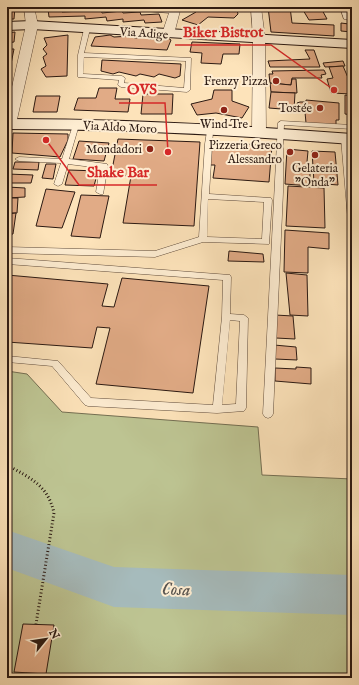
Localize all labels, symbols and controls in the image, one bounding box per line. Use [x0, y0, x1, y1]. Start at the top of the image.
callout: Biker Bistrot [175, 18, 271, 45]
text: Biker Bistrot [183, 23, 264, 42]
street label: Via Adige [118, 24, 169, 43]
place label: Frenzy Pizza [204, 74, 269, 89]
callout: OVS [119, 76, 165, 103]
marker: Frenzy Pizza [271, 76, 281, 86]
text: OVS [127, 80, 157, 99]
place label: Tostée [279, 101, 312, 116]
marker: Tostée [315, 103, 325, 113]
marker: Wind Tre [219, 105, 229, 115]
place label: Wind Tre [200, 117, 248, 132]
street label: Via Aldo Moro [82, 118, 158, 137]
place label: Pizzeria Greco Alessandro [209, 138, 283, 167]
place label: Mondadori [86, 142, 142, 157]
marker: Mondadori [145, 144, 155, 154]
marker: Pizzeria Greco Alessandro [285, 147, 295, 157]
marker: Gelateria "Onda" [310, 150, 320, 160]
callout: Shake Bar [79, 158, 157, 185]
place label: Gelateria "Onda" [292, 161, 339, 190]
text: Shake Bar [87, 163, 150, 182]
water label: Cosa [161, 579, 191, 602]
north arrow [26, 619, 66, 659]
text: N [45, 626, 62, 643]

